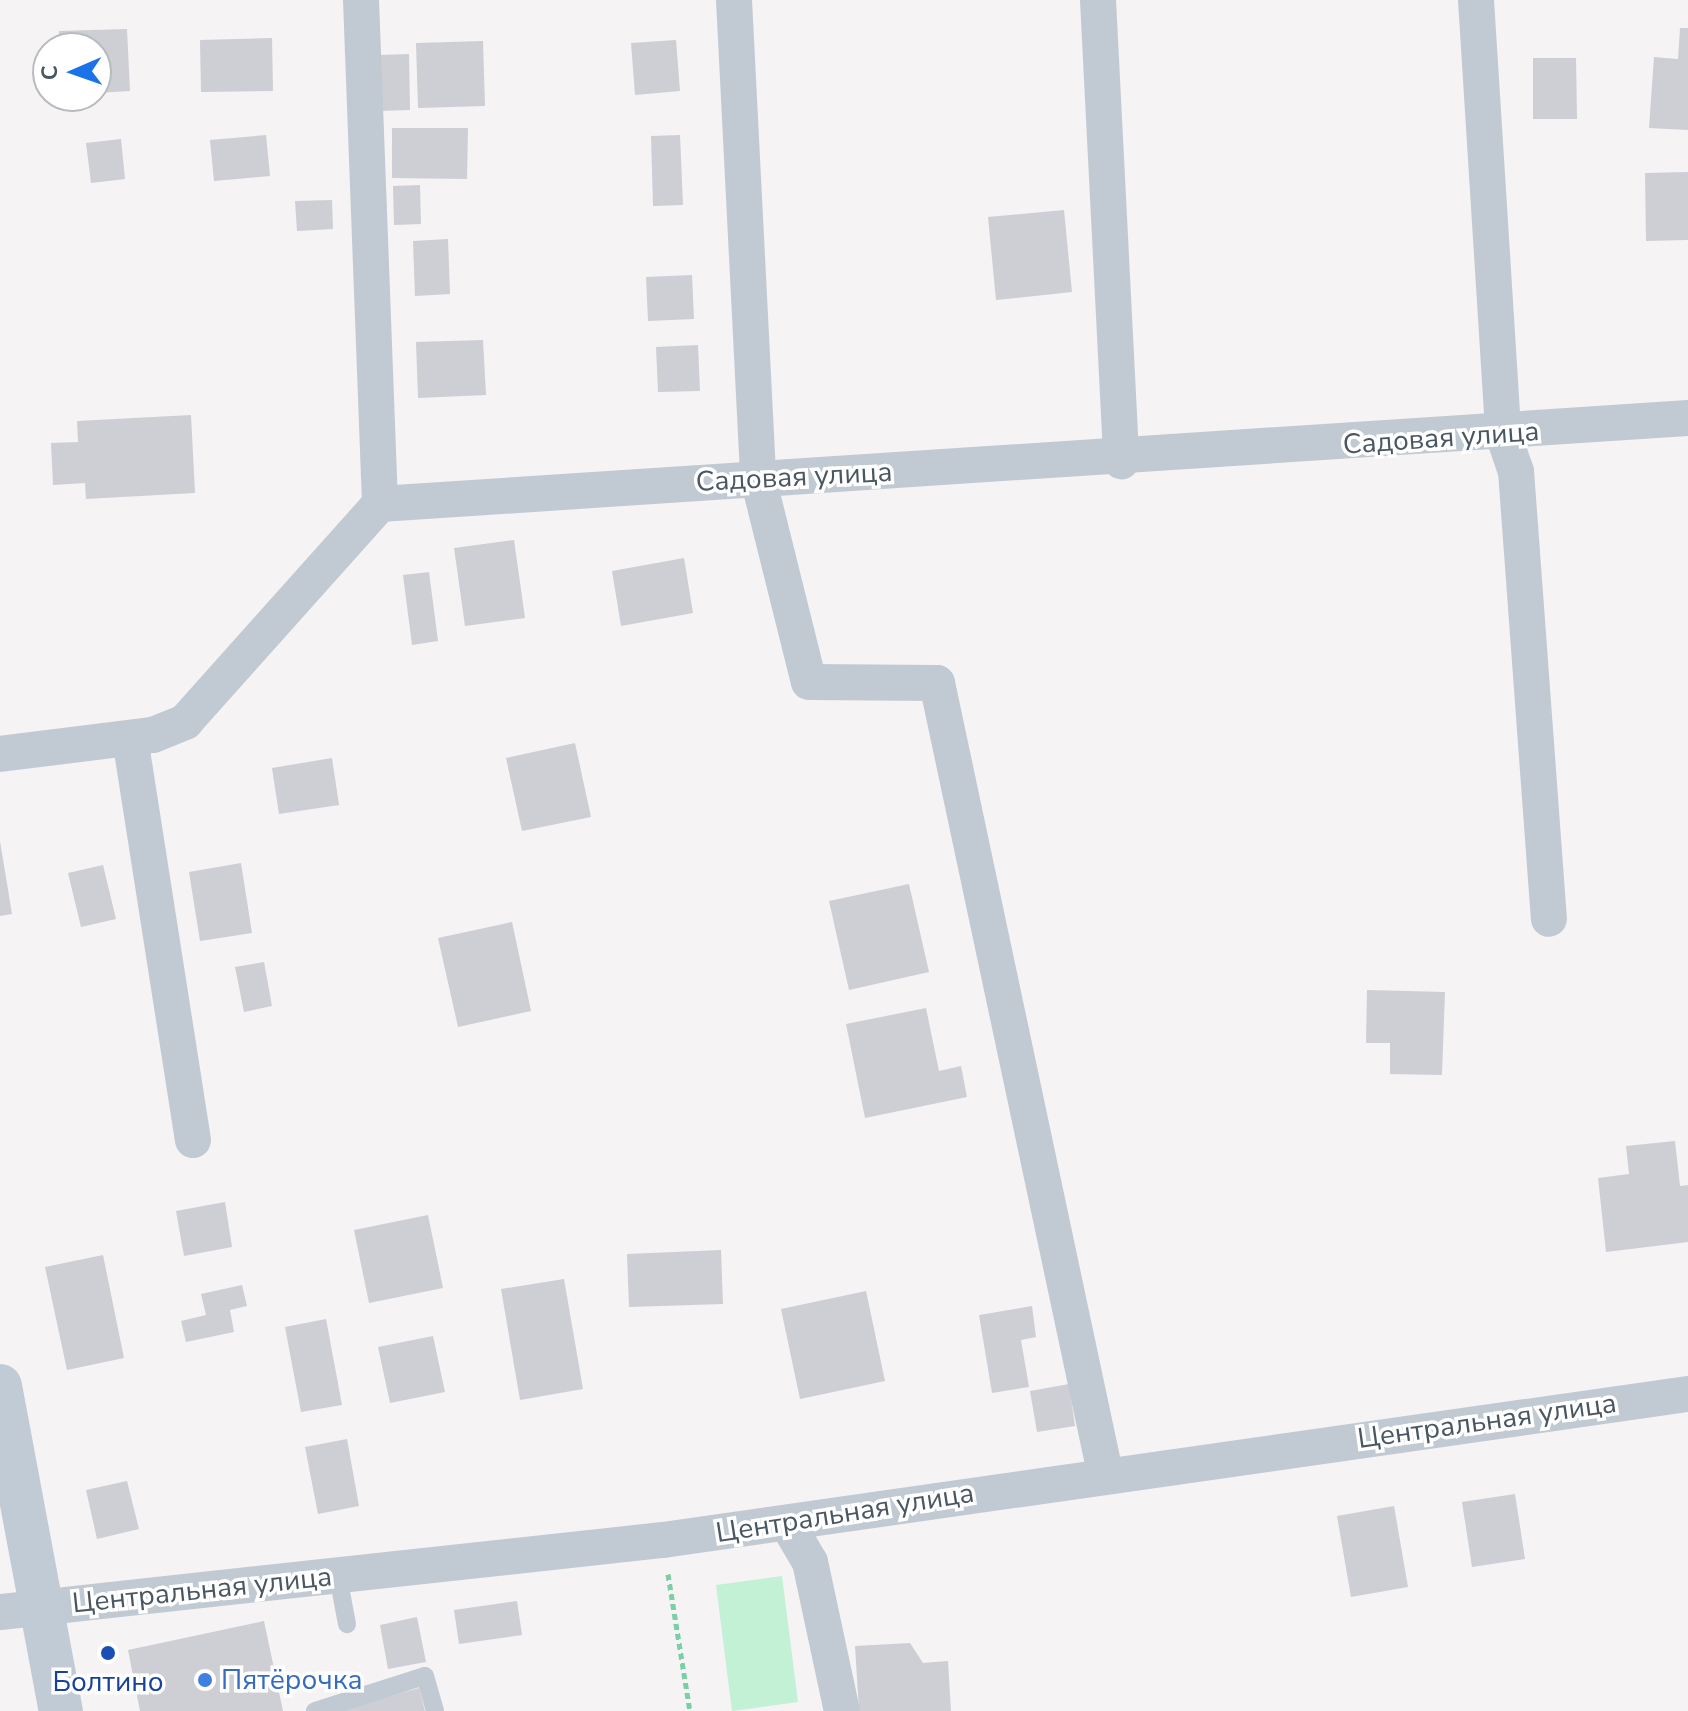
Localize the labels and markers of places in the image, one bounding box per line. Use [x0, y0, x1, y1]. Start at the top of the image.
marker: Болтино [99, 1644, 117, 1662]
place label: Пятёрочка [221, 1663, 363, 1697]
place label: Болтино [52, 1665, 164, 1699]
marker: Пятёрочка [196, 1671, 214, 1689]

